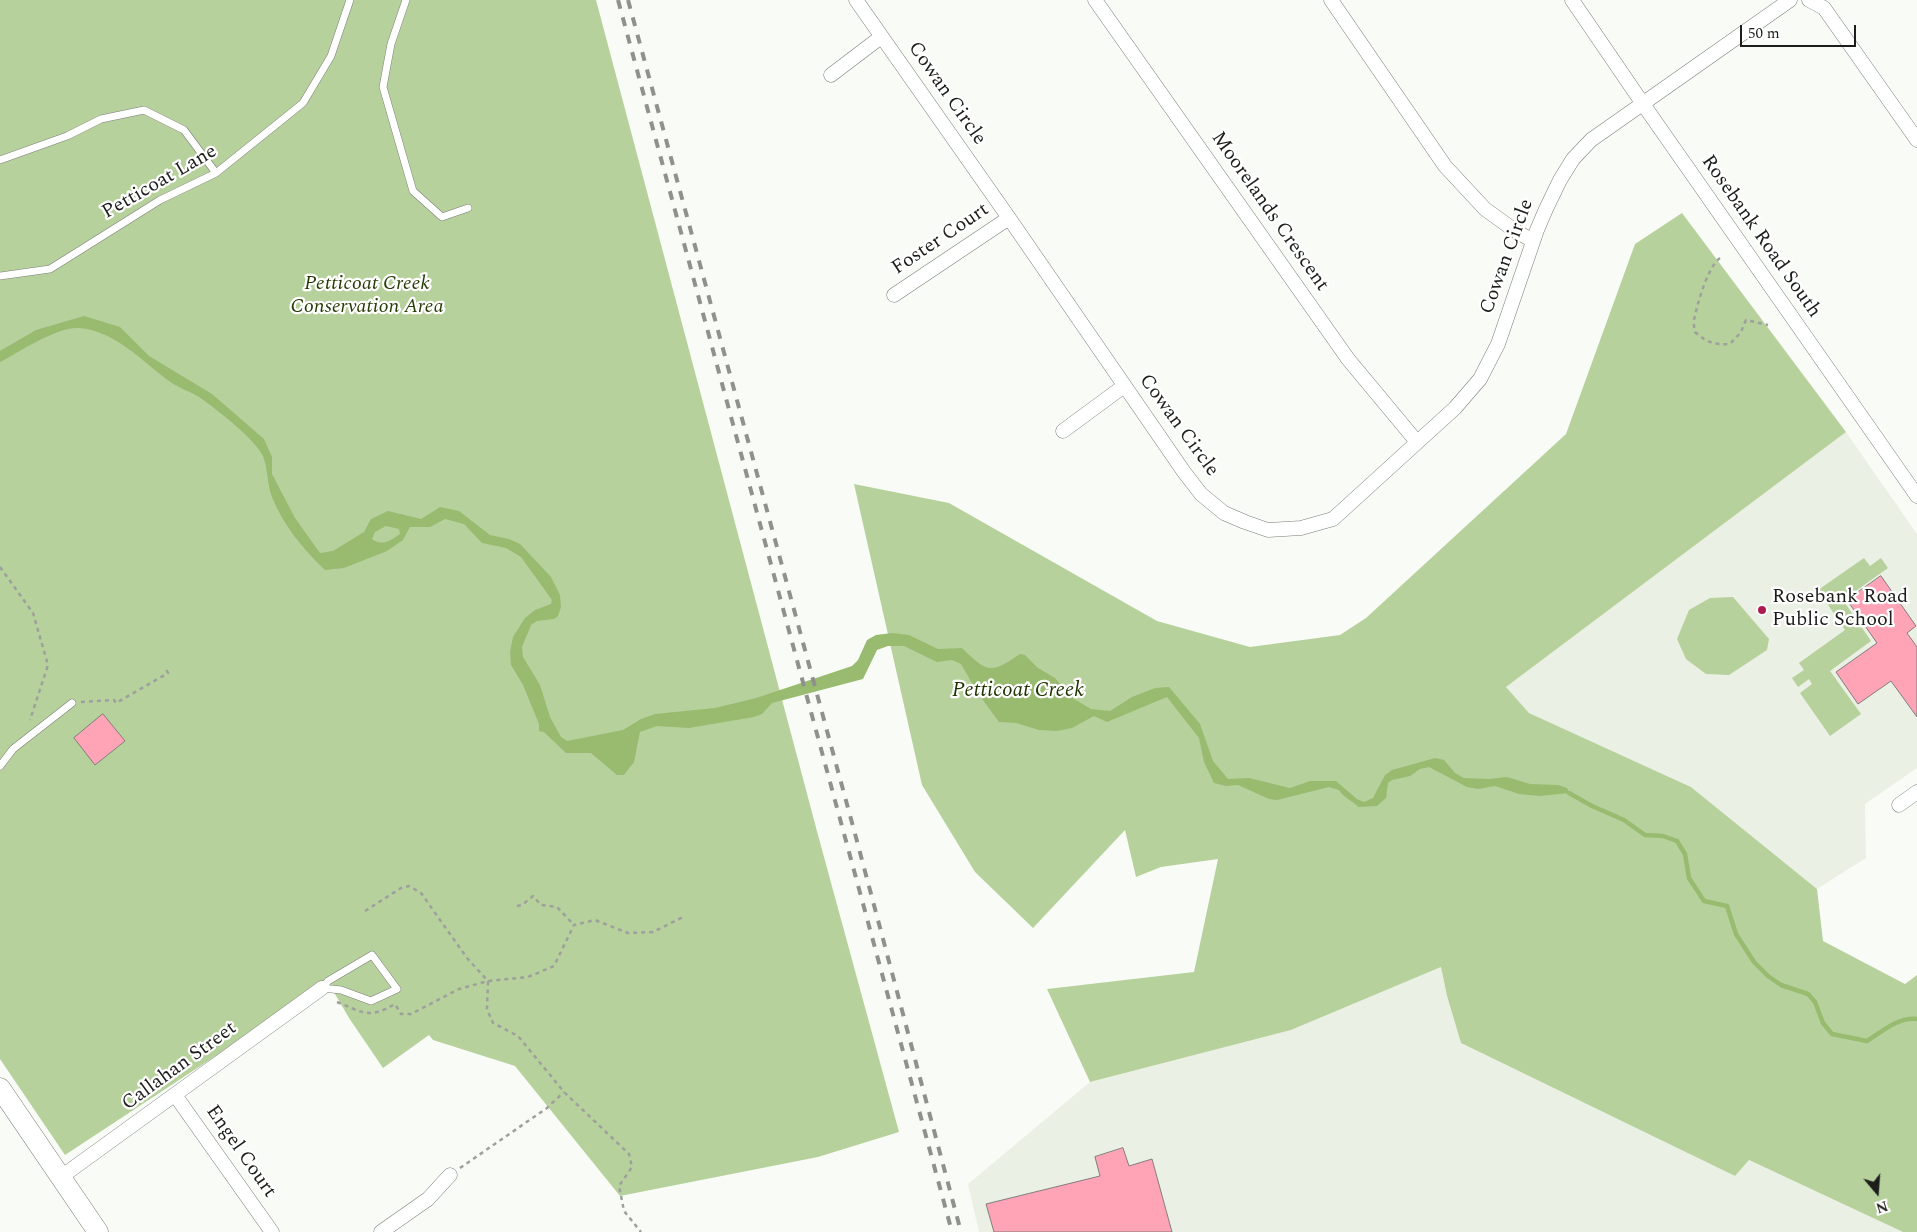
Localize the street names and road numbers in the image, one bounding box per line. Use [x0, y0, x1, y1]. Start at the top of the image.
street label: Cowan Circle [902, 38, 990, 150]
street label: Moorelands Crescent [1205, 128, 1333, 296]
street label: Petticoat Lane [98, 140, 222, 226]
street label: Rosebank Road South [1695, 151, 1825, 323]
street label: Cowan Circle [1476, 196, 1540, 318]
street label: Foster Court [888, 199, 994, 281]
street label: Cowan Circle [1133, 370, 1223, 482]
street label: Callahan Street [118, 1017, 242, 1117]
street label: Engel Court [199, 1101, 281, 1203]

